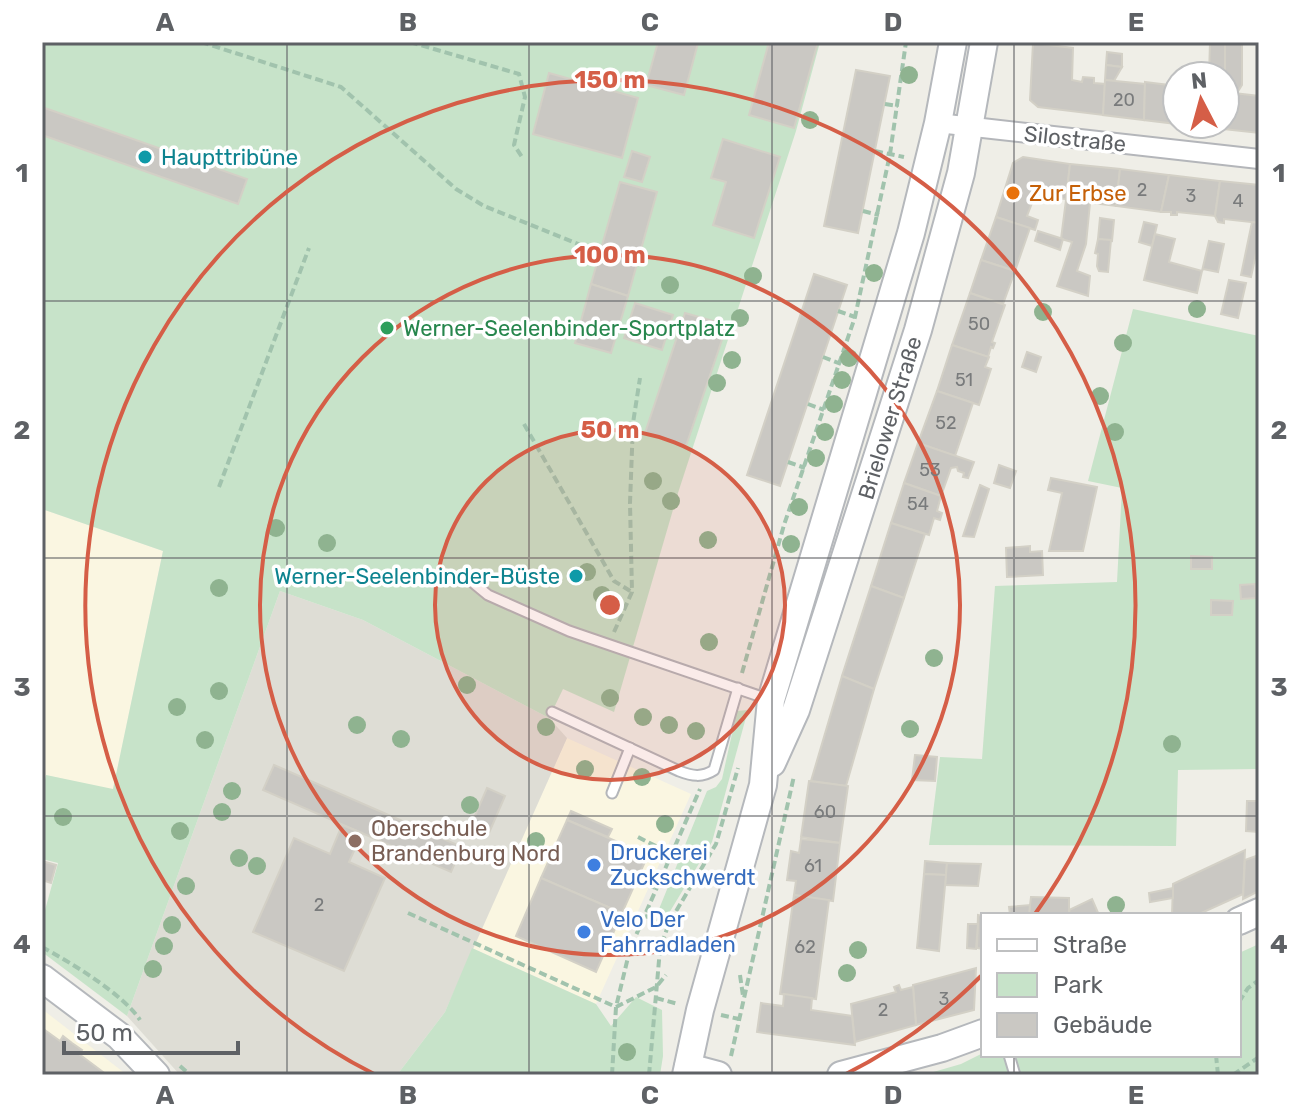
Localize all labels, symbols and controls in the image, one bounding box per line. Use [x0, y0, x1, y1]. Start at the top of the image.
text: A [156, 7, 175, 38]
text: B [399, 7, 417, 38]
text: C [641, 7, 659, 38]
text: D [884, 7, 902, 38]
text: E [1128, 7, 1144, 38]
north arrow [1161, 60, 1241, 140]
text: 150 m [575, 66, 645, 94]
text: N [1190, 66, 1208, 95]
house number: 20 [1113, 89, 1135, 111]
street label: Silostraße [1023, 120, 1127, 158]
place label: Haupttribüne [161, 144, 298, 171]
marker: Haupttribüne [136, 148, 154, 166]
text: 1 [16, 158, 28, 189]
text: 1 [1273, 158, 1285, 189]
house number: 2 [1137, 179, 1147, 201]
place label: Zur Erbse [1029, 180, 1127, 207]
marker: Zur Erbse [1004, 184, 1022, 202]
house number: 3 [1186, 185, 1196, 207]
house number: 4 [1232, 190, 1244, 212]
text: 100 m [574, 241, 646, 269]
house number: 50 [968, 313, 990, 335]
place label: Werner-Seelenbinder-Sportplatz [403, 315, 735, 342]
marker: Werner-Seelenbinder-Sportplatz [378, 319, 396, 337]
street label: Brielower Straße [852, 333, 928, 503]
house number: 51 [955, 369, 973, 391]
house number: 52 [935, 412, 957, 434]
text: 2 [14, 415, 30, 446]
text: 2 [1271, 415, 1287, 446]
text: 50 m [581, 416, 639, 444]
house number: 53 [919, 459, 941, 481]
house number: 54 [907, 493, 929, 515]
place label: Werner-Seelenbinder-Büste [274, 563, 560, 590]
marker: Werner-Seelenbinder-Büste [567, 567, 585, 585]
centre of rings [596, 591, 624, 619]
text: 3 [13, 672, 31, 703]
text: 3 [1270, 672, 1288, 703]
house number: 60 [814, 801, 836, 823]
place label: Oberschule Brandenburg Nord [371, 815, 560, 867]
marker: Oberschule Brandenburg Nord [346, 832, 364, 850]
place label: Druckerei Zuckschwerdt [610, 839, 756, 891]
house number: 61 [804, 855, 822, 877]
marker: Druckerei Zuckschwerdt [585, 856, 603, 874]
house number: 2 [314, 894, 324, 916]
place label: Velo Der Fahrradladen [600, 906, 736, 958]
legend [981, 913, 1241, 1057]
marker: Velo Der Fahrradladen [575, 923, 593, 941]
text: 4 [13, 929, 31, 960]
text: 4 [1270, 929, 1288, 960]
text: Straße [1053, 931, 1127, 959]
house number: 62 [794, 936, 816, 958]
text: Park [1053, 971, 1104, 999]
house number: 3 [939, 988, 949, 1010]
house number: 2 [878, 999, 888, 1021]
scale bar [64, 1005, 238, 1055]
text: Gebäude [1053, 1011, 1152, 1039]
text: 50 m [76, 1019, 133, 1047]
text: A [156, 1080, 175, 1111]
text: B [399, 1080, 417, 1111]
text: C [641, 1080, 659, 1111]
text: D [884, 1080, 902, 1111]
text: E [1128, 1080, 1144, 1111]

